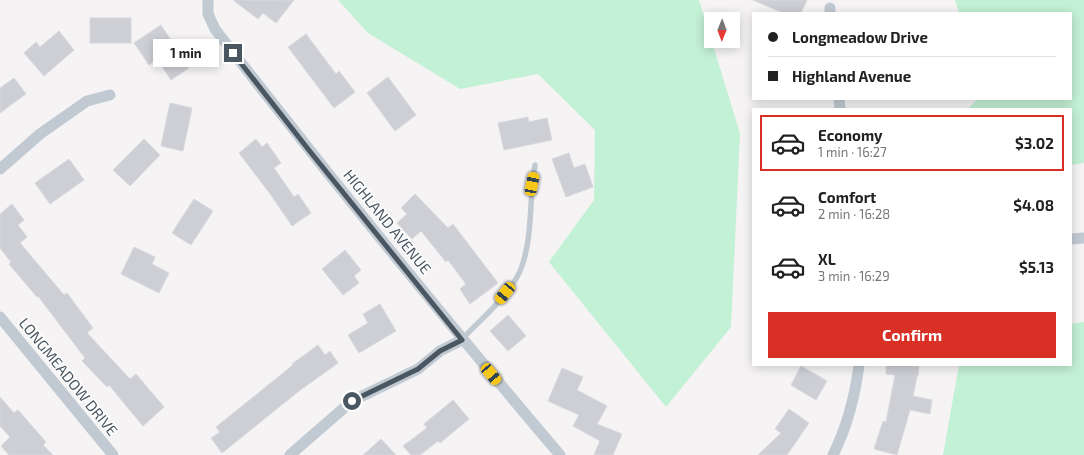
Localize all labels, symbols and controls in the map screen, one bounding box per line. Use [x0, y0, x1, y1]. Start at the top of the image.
north arrow [704, 12, 740, 48]
map controls [704, 12, 740, 48]
text: Longmeadow Drive [792, 28, 928, 46]
callout: 1 min [153, 39, 219, 67]
route end [224, 44, 242, 62]
text: 1 min [170, 45, 202, 61]
text: Highland Avenue [792, 67, 911, 85]
icon: car [770, 125, 806, 161]
text: Economy [818, 126, 883, 144]
text: $3.02 [1015, 134, 1054, 152]
text: 1 min · 16:27 [818, 144, 887, 160]
street label: HIGHLAND AVENUE [340, 165, 435, 277]
car [524, 171, 540, 197]
icon: car [770, 187, 806, 223]
text: Comfort [818, 188, 876, 206]
text: $4.08 [1013, 196, 1054, 214]
text: 2 min · 16:28 [818, 206, 890, 222]
icon: car [770, 249, 806, 285]
text: XL [818, 250, 836, 268]
text: $5.13 [1019, 258, 1054, 276]
text: 3 min · 16:29 [818, 268, 890, 284]
car [493, 280, 517, 306]
button: Confirm [768, 312, 1056, 358]
street label: LONGMEADOW DRIVE [16, 314, 122, 439]
car [479, 361, 503, 387]
route start [343, 392, 361, 410]

